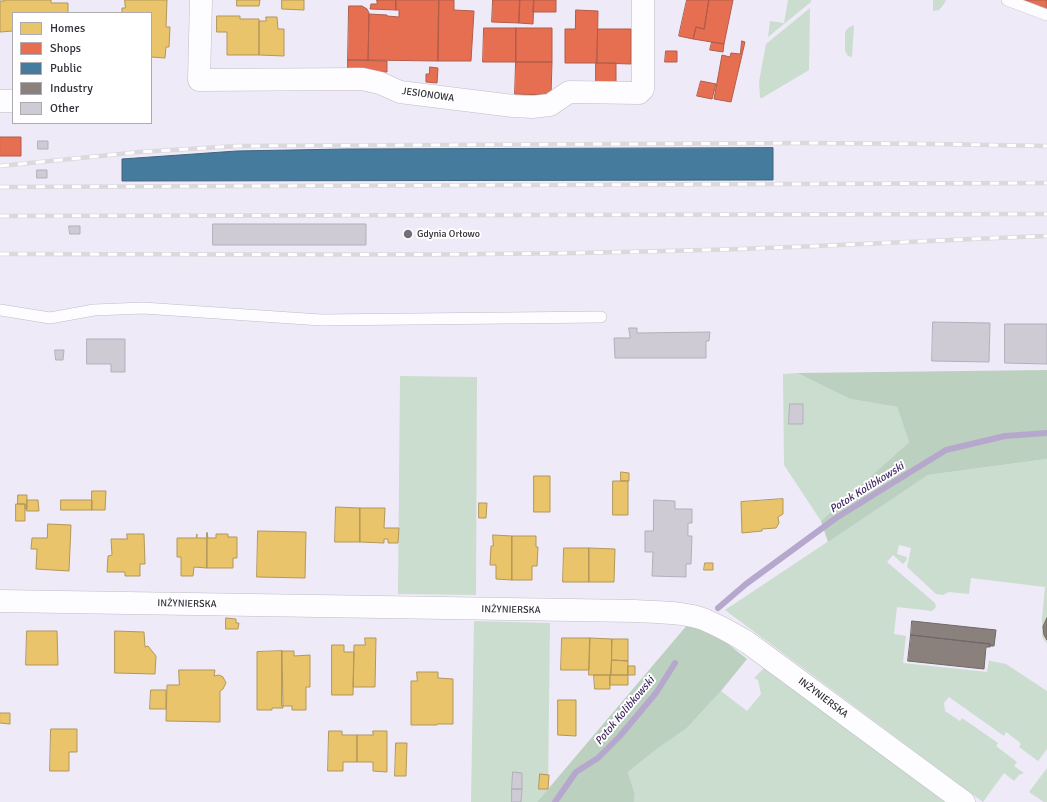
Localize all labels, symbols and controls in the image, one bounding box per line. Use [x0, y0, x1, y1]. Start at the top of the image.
legend [12, 12, 152, 124]
text: Homes [50, 21, 85, 36]
text: Shops [50, 41, 81, 56]
text: Public [50, 61, 82, 76]
text: Industry [50, 81, 93, 96]
street label: JESIONOWA [401, 85, 455, 105]
text: Other [50, 101, 79, 116]
marker: Gdynia Orłowo [402, 228, 414, 240]
place label: Gdynia Orłowo [417, 228, 480, 240]
water label: Potok Kolibkowski [827, 460, 907, 516]
street label: INŻYNIERSKA [157, 597, 217, 611]
street label: INŻYNIERSKA [481, 603, 541, 617]
water label: Potok Kolibkowski [593, 674, 657, 748]
street label: INŻYNIERSKA [796, 675, 850, 721]

